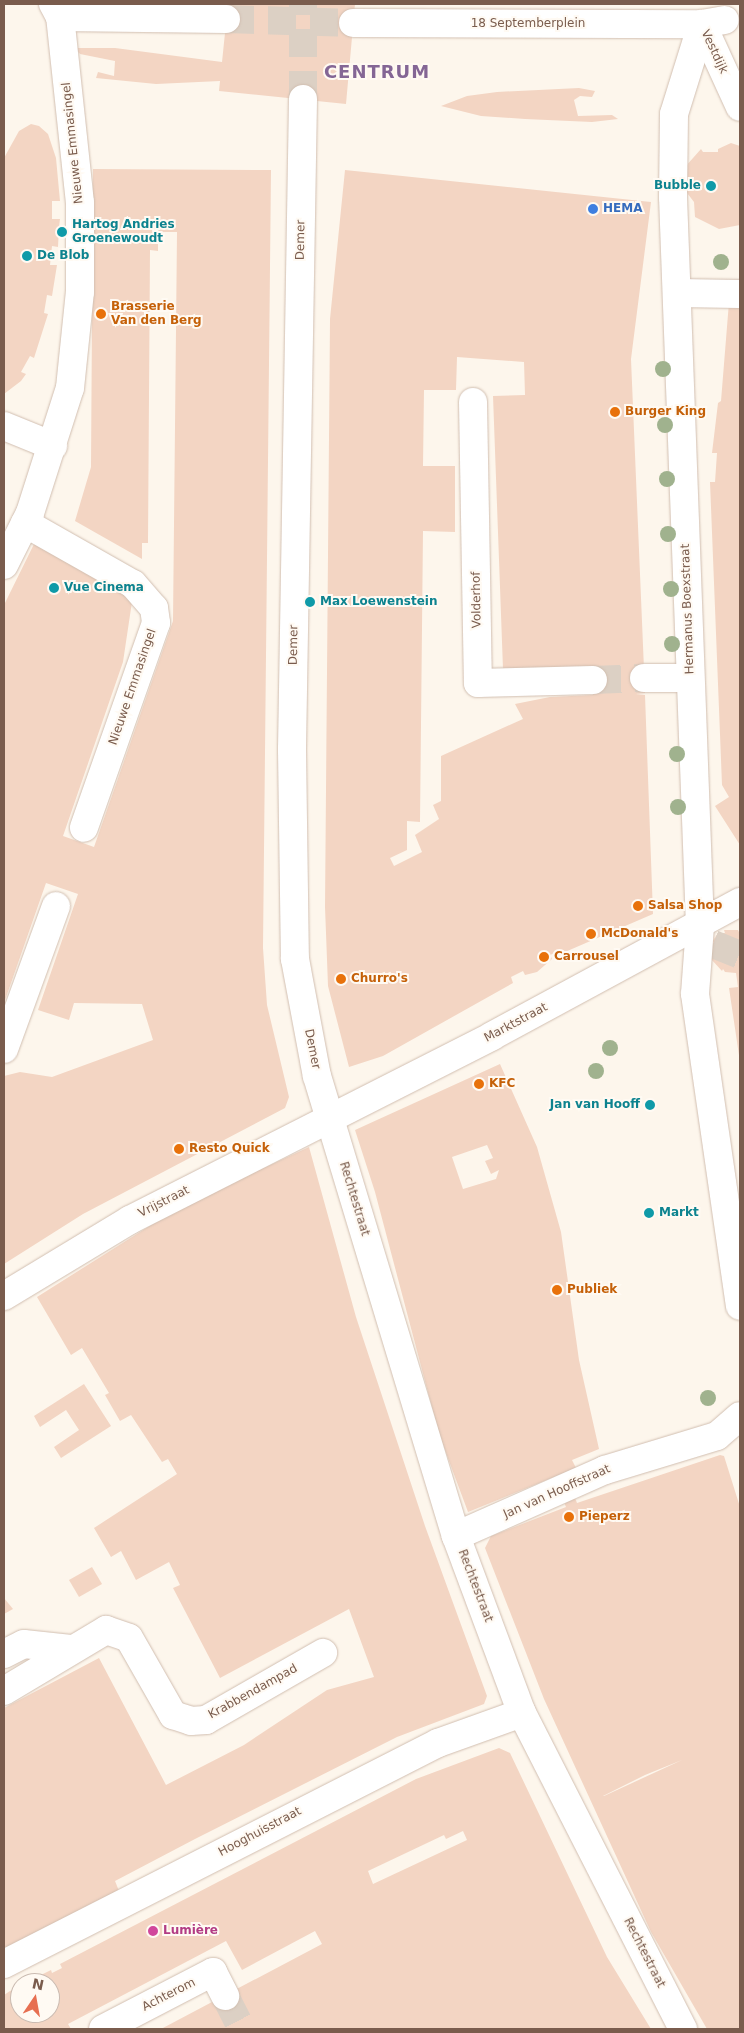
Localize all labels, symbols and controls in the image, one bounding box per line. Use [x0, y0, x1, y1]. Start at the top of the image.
street label: 18 Septemberplein [471, 17, 585, 31]
street label: Vestdijk [698, 28, 730, 76]
district label: CENTRUM [323, 61, 431, 83]
street label: Nieuwe Emmasingel [59, 82, 87, 204]
place label: Bubble [654, 179, 701, 193]
marker: Bubble [705, 180, 717, 192]
place label: HEMA [603, 202, 642, 216]
marker: HEMA [587, 203, 599, 215]
place label: Hartog Andries Groenewoudt [72, 218, 175, 246]
street label: Demer [293, 220, 309, 260]
marker: Hartog Andries Groenewoudt [56, 226, 68, 238]
place label: De Blob [37, 249, 89, 263]
marker: De Blob [21, 250, 33, 262]
place label: Brasserie Van den Berg [111, 300, 202, 328]
marker: Brasserie Van den Berg [95, 308, 107, 320]
place label: Burger King [625, 405, 706, 419]
marker: Burger King [609, 406, 621, 418]
street label: Hermanus Boexstraat [679, 543, 697, 675]
street label: Volderhof [469, 571, 485, 629]
place label: Vue Cinema [64, 581, 144, 595]
marker: Vue Cinema [48, 582, 60, 594]
place label: Max Loewenstein [320, 595, 437, 609]
marker: Max Loewenstein [304, 596, 316, 608]
street label: Demer [286, 625, 302, 665]
street label: Nieuwe Emmasingel [106, 627, 160, 747]
place label: Salsa Shop [648, 899, 722, 913]
marker: Salsa Shop [632, 900, 644, 912]
place label: McDonald's [601, 927, 678, 941]
marker: McDonald's [585, 928, 597, 940]
place label: Carrousel [554, 950, 619, 964]
marker: Carrousel [538, 951, 550, 963]
place label: Churro's [351, 972, 408, 986]
marker: Churro's [335, 973, 347, 985]
street label: Marktstraat [482, 1000, 550, 1046]
street label: Demer [301, 1028, 323, 1070]
place label: KFC [489, 1077, 515, 1091]
marker: KFC [473, 1078, 485, 1090]
place label: Jan van Hooff [550, 1098, 640, 1112]
marker: Jan van Hooff [644, 1099, 656, 1111]
place label: Resto Quick [189, 1142, 270, 1156]
marker: Resto Quick [173, 1143, 185, 1155]
street label: Rechtestraat [336, 1160, 372, 1238]
street label: Vrijstraat [136, 1183, 192, 1221]
place label: Markt [659, 1206, 699, 1220]
marker: Markt [643, 1207, 655, 1219]
place label: Publiek [567, 1283, 617, 1297]
marker: Publiek [551, 1284, 563, 1296]
street label: Jan van Hooffstraat [501, 1462, 613, 1522]
place label: Pieperz [579, 1510, 630, 1524]
marker: Pieperz [563, 1511, 575, 1523]
street label: Rechtestraat [455, 1548, 495, 1624]
street label: Krabbendampad [206, 1662, 300, 1722]
street label: Hooghuisstraat [216, 1804, 304, 1860]
street label: Rechtestraat [620, 1916, 668, 1990]
place label: Lumière [163, 1924, 218, 1938]
marker: Lumière [147, 1925, 159, 1937]
north arrow [10, 1973, 60, 2023]
text: N [31, 1975, 45, 1993]
street label: Achterom [140, 1975, 198, 2015]

